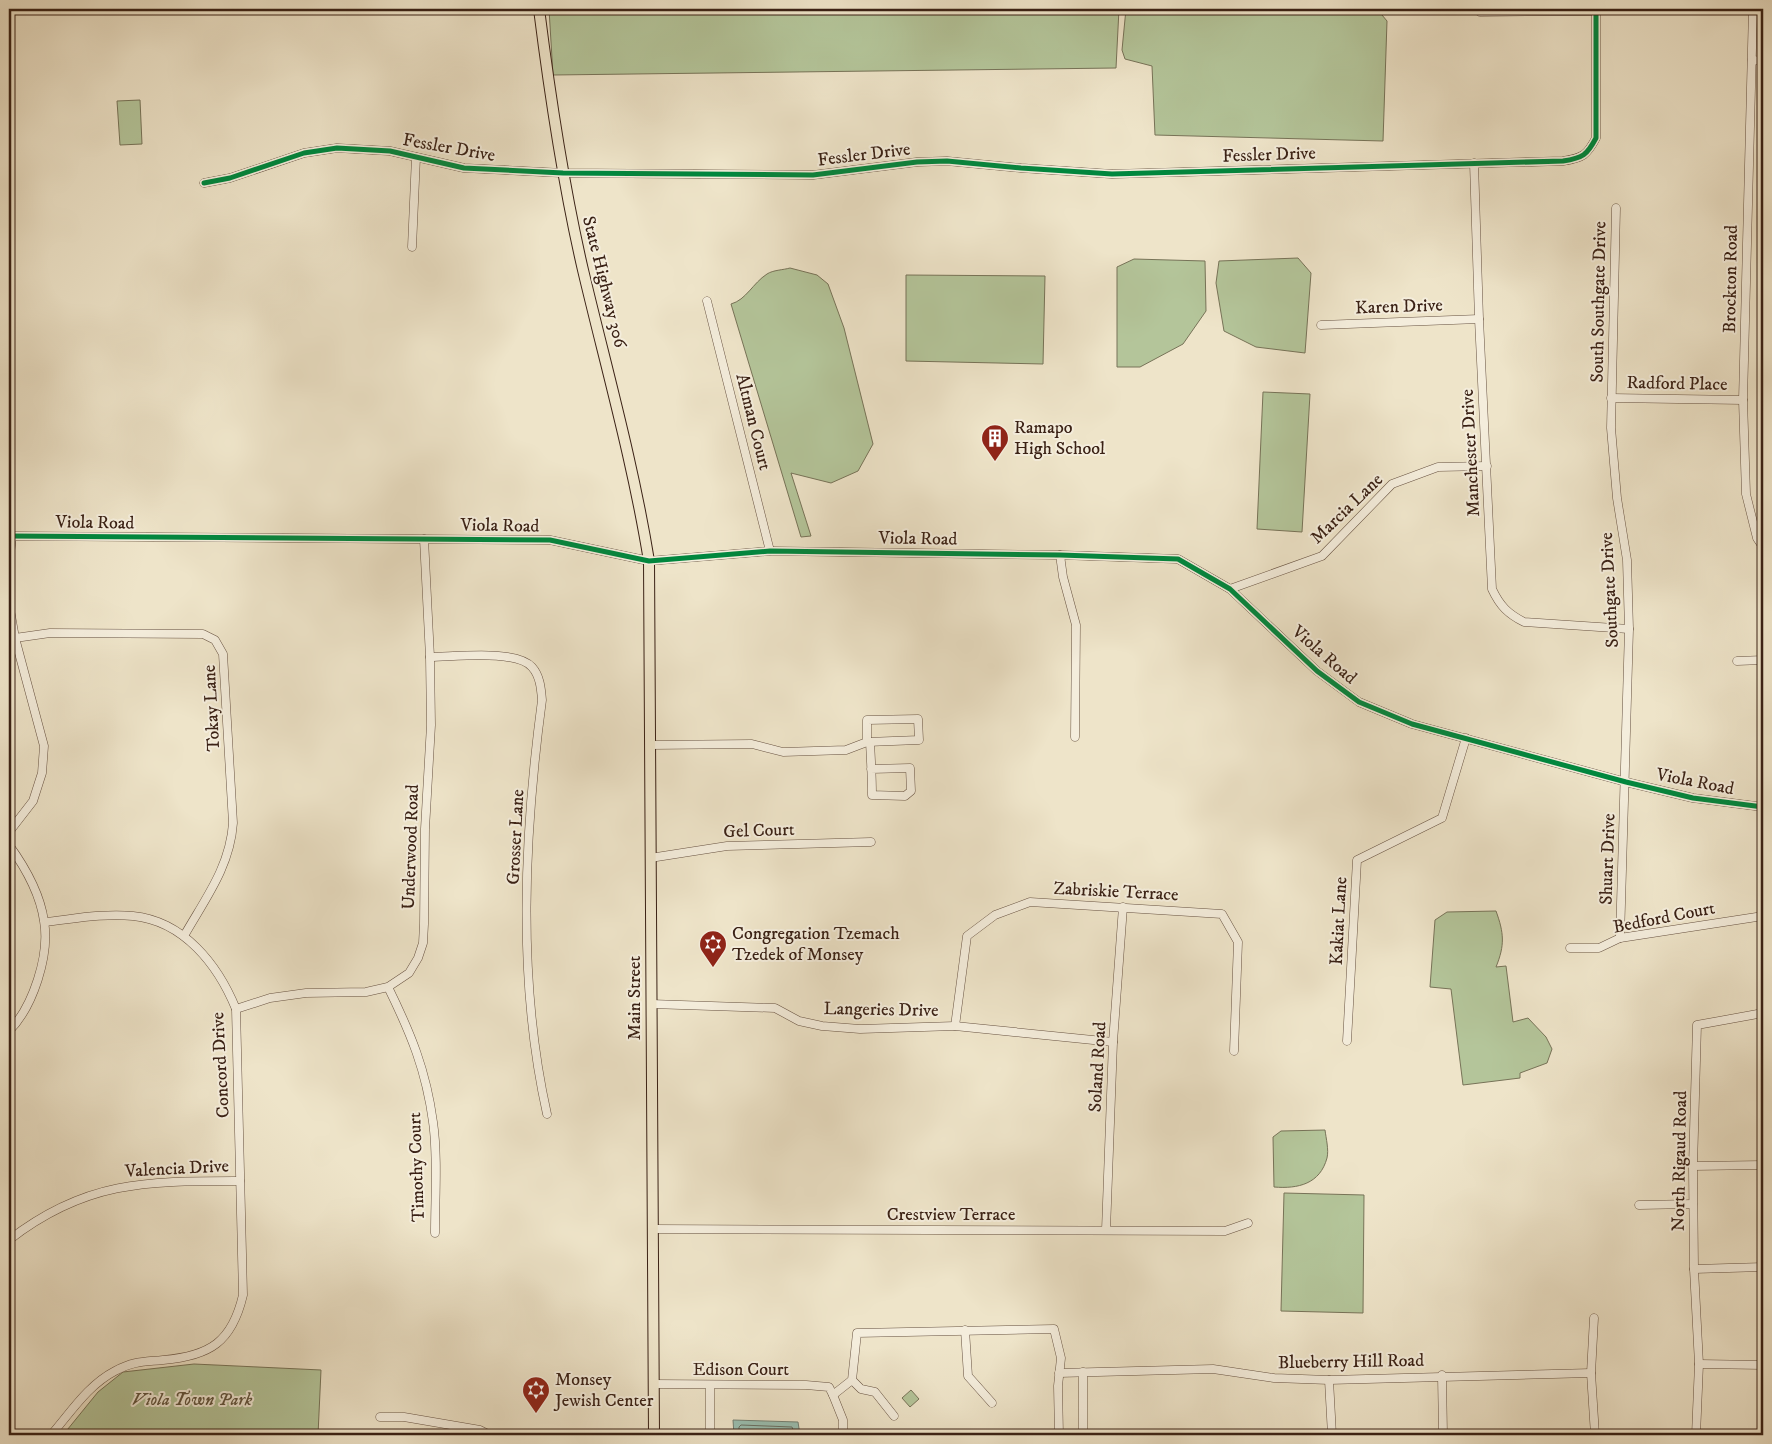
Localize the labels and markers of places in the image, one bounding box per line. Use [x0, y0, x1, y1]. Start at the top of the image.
place label: Ramapo High School [1014, 417, 1106, 460]
building icon: Ramapo High School [980, 423, 1010, 462]
place label: Congregation Tzemach Tzedek of Monsey [732, 923, 900, 966]
synagogue icon: Congregation Tzemach Tzedek of Monsey [698, 929, 728, 968]
place label: Monsey Jewish Center [553, 1369, 654, 1412]
synagogue icon: Monsey Jewish Center [521, 1375, 551, 1414]

